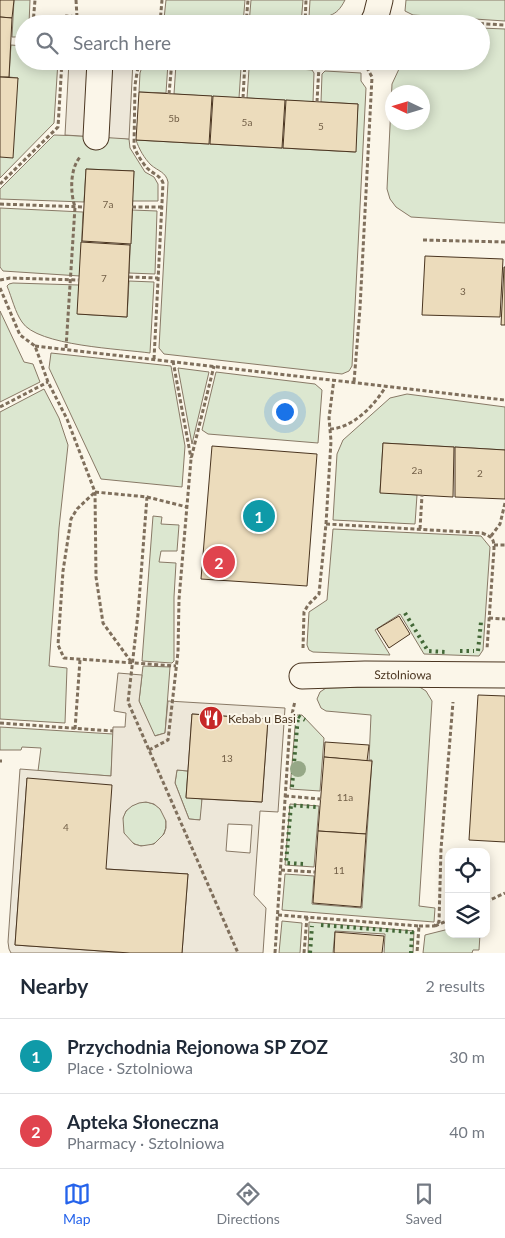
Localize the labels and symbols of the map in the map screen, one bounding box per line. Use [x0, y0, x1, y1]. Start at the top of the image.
north arrow [385, 85, 430, 130]
house number: 5b [168, 112, 180, 124]
house number: 5a [242, 116, 252, 128]
house number: 5 [318, 120, 324, 132]
house number: 7a [103, 198, 113, 210]
house number: 7 [101, 272, 107, 284]
house number: 3 [460, 285, 466, 297]
your location [272, 399, 298, 425]
house number: 2a [412, 464, 422, 476]
house number: 2 [477, 467, 483, 479]
pin: 1 [243, 497, 275, 535]
pin: 2 [203, 543, 235, 581]
street label: Sztolniowa [374, 667, 432, 682]
restaurant icon: Kebab u Basi [198, 705, 224, 731]
place label: Kebab u Basi [228, 711, 296, 726]
house number: 13 [221, 752, 233, 764]
house number: 11a [337, 791, 353, 803]
house number: 4 [63, 821, 69, 833]
house number: 11 [333, 864, 345, 876]

